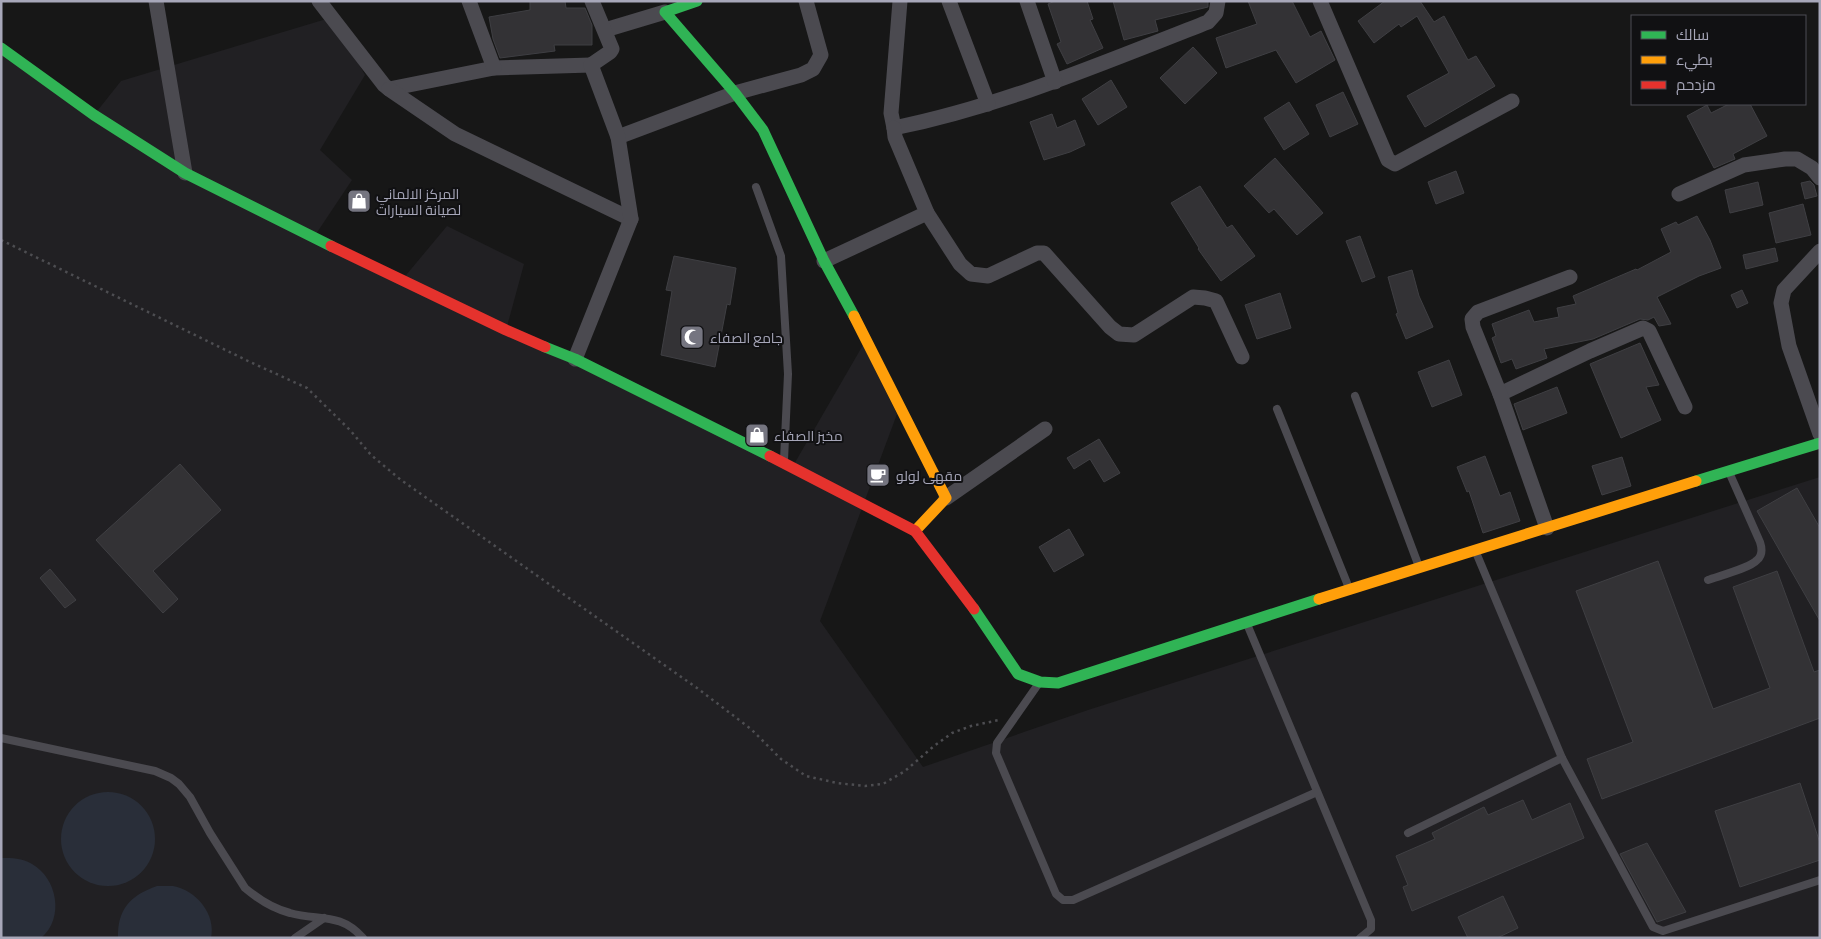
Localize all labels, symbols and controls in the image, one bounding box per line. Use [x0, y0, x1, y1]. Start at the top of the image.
legend [1631, 15, 1806, 105]
text: سالك [1676, 25, 1709, 43]
text: بطيء [1676, 50, 1713, 72]
text: مزدحم [1676, 75, 1716, 95]
place label: المركز الالماني لصيانة السيارات [376, 185, 461, 218]
shop icon: المركز الالماني لصيانة السيارات [346, 188, 372, 214]
mosque icon: جامع الصفاء [679, 324, 705, 350]
place label: جامع الصفاء [710, 329, 783, 347]
shop icon: مخبز الصفاء [744, 422, 770, 448]
place label: مخبز الصفاء [774, 427, 843, 444]
cafe icon: مقهى لولو [865, 462, 891, 488]
place label: مقهى لولو [896, 467, 962, 484]

